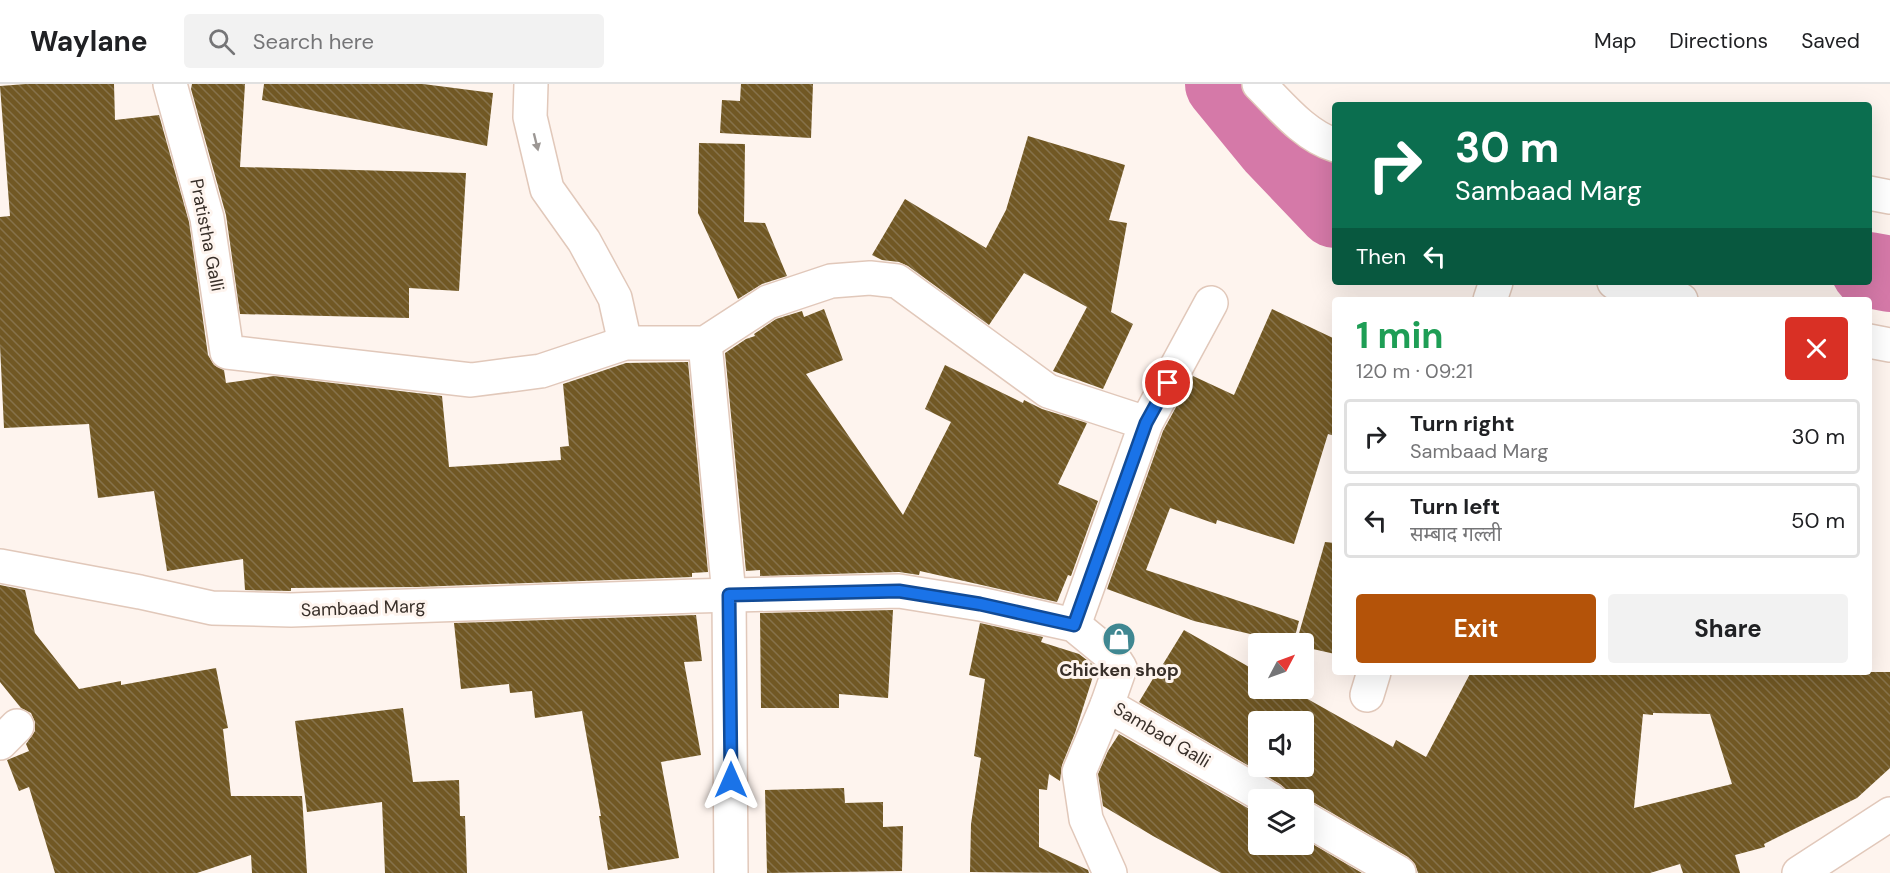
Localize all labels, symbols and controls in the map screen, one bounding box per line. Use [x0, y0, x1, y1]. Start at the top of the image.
search box [184, 14, 604, 68]
text: Waylane [30, 23, 148, 60]
icon: search [205, 25, 238, 58]
text: Search here [253, 27, 374, 56]
text: Map [1594, 27, 1636, 55]
text: Directions [1669, 27, 1768, 55]
text: Saved [1801, 27, 1860, 55]
text: 30 m [1455, 120, 1559, 175]
icon: right [1356, 126, 1434, 204]
one-way arrow [531, 133, 541, 151]
text: Sambaad Marg [1455, 173, 1642, 208]
street label: Pratistha Galli [184, 177, 230, 293]
icon: left [1418, 240, 1451, 273]
text: Then [1356, 242, 1406, 271]
text: 1 min [1356, 312, 1444, 359]
button: close [1785, 317, 1848, 380]
pin [1142, 357, 1193, 408]
text: 120 m · 09:21 [1356, 358, 1473, 384]
icon: arrive [1151, 366, 1184, 399]
text: Turn right [1410, 409, 1515, 438]
icon: right [1359, 420, 1392, 453]
text: 30 m [1791, 422, 1845, 451]
text: Sambaad Marg [1410, 438, 1548, 464]
text: Turn left [1410, 492, 1500, 521]
icon: left [1359, 504, 1392, 537]
text: 50 m [1791, 506, 1845, 535]
text: सम्बाद गल्ली [1410, 521, 1502, 547]
street label: Sambaad Marg [300, 594, 426, 622]
button: Exit [1356, 594, 1596, 663]
button: Share [1608, 594, 1848, 663]
shop icon: Chicken shop [1101, 621, 1137, 657]
north arrow [1248, 633, 1314, 699]
map controls [1248, 633, 1314, 855]
place label: Chicken shop [1059, 658, 1179, 682]
street label: Sambad Galli [1109, 697, 1215, 773]
button: sound [1248, 711, 1314, 777]
position arrow [699, 748, 763, 812]
button: layers [1248, 789, 1314, 855]

